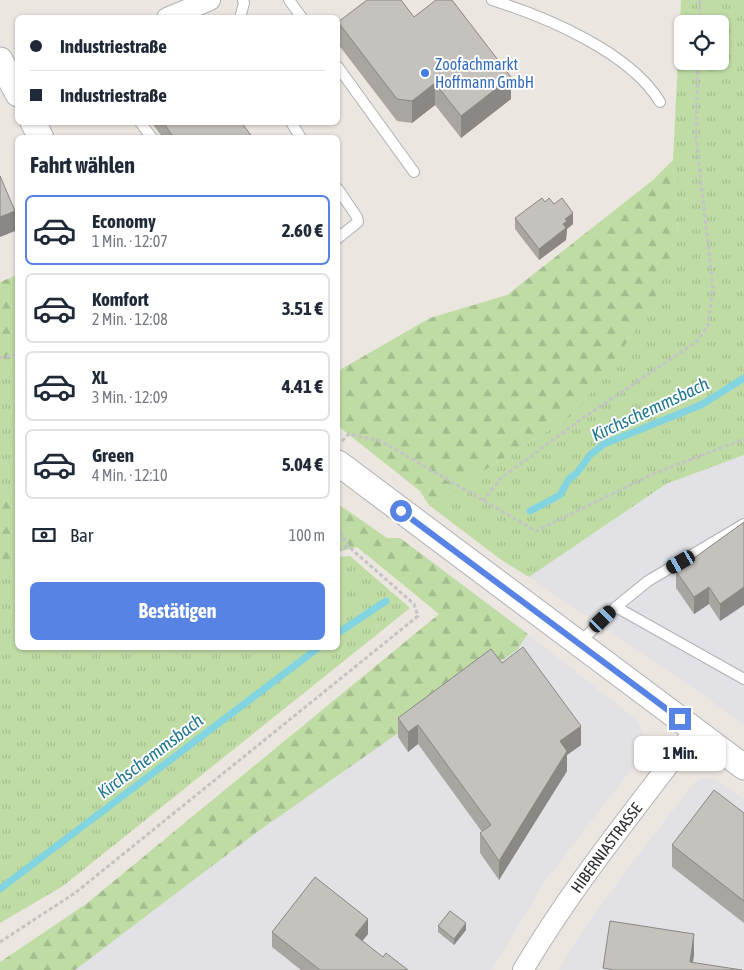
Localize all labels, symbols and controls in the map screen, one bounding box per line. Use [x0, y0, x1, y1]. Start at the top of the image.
map controls [674, 15, 729, 70]
button: locate [674, 15, 729, 70]
text: Industriestraße [60, 35, 167, 57]
place label: Zoofachmarkt Hoffmann GmbH [435, 55, 534, 91]
marker: Zoofachmarkt Hoffmann GmbH [419, 67, 431, 79]
text: Industriestraße [60, 84, 167, 106]
text: Fahrt wählen [30, 152, 135, 178]
icon: car [32, 208, 77, 253]
text: Economy [92, 210, 156, 232]
text: 2.60 € [282, 219, 323, 241]
text: 1 Min. · 12:07 [92, 232, 168, 250]
icon: car [32, 286, 77, 331]
text: Komfort [92, 288, 149, 310]
text: 3.51 € [282, 297, 323, 319]
text: 2 Min. · 12:08 [92, 310, 168, 328]
icon: car [32, 364, 77, 409]
text: XL [92, 366, 108, 388]
water label: Kirchschemmsbach [588, 373, 712, 445]
text: 4.41 € [282, 375, 323, 397]
text: 3 Min. · 12:09 [92, 388, 168, 406]
icon: car [32, 442, 77, 487]
text: Green [92, 444, 134, 466]
text: 5.04 € [282, 453, 323, 475]
text: 4 Min. · 12:10 [92, 466, 167, 484]
route start [390, 500, 412, 522]
icon: cash [30, 521, 58, 549]
text: Bar [70, 524, 93, 546]
text: 100 m [289, 526, 325, 544]
car [664, 548, 697, 576]
button: Bestätigen [30, 582, 325, 640]
car [587, 603, 618, 635]
route end [669, 708, 691, 730]
water label: Kirchschemmsbach [93, 709, 207, 803]
callout: 1 Min. [634, 736, 726, 772]
text: 1 Min. [663, 744, 697, 762]
street label: HIBERNIASTRASSE [567, 799, 645, 896]

